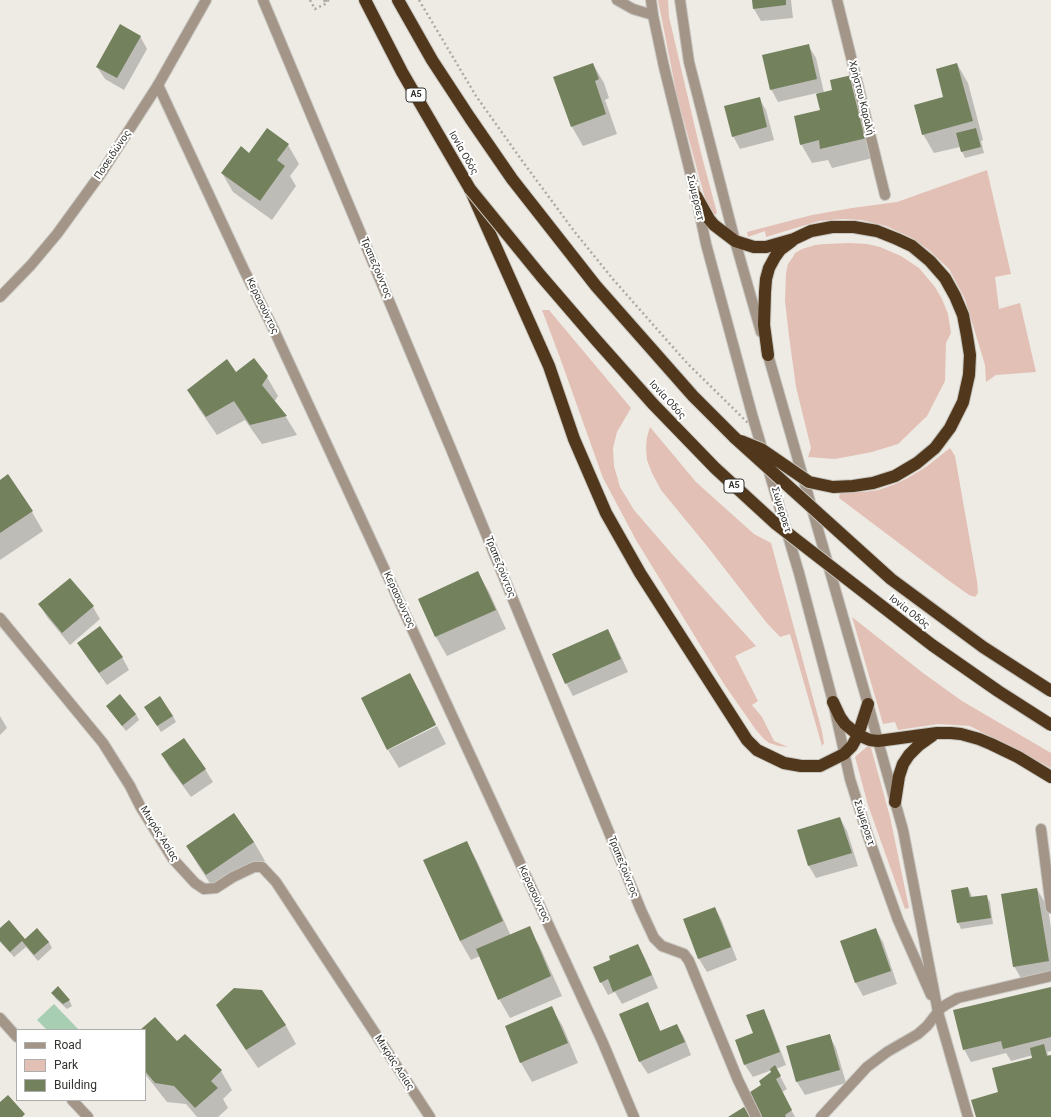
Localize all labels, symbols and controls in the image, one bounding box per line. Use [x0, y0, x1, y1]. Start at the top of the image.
street label: Χρήστου Καραλή [846, 59, 876, 137]
road number: Α5 [406, 88, 426, 102]
street label: Ποσειδώνος [92, 128, 134, 182]
street label: Ιονία Οδός [446, 129, 480, 177]
street label: Σώμερσετ [684, 174, 706, 222]
street label: Τραπεζούντος [358, 236, 394, 300]
street label: Κερασούντος [243, 276, 281, 336]
street label: Ιονία Οδός [646, 378, 688, 422]
road number: Α5 [724, 479, 744, 493]
street label: Σώμερσετ [768, 486, 794, 534]
street label: Τραπεζούντος [482, 535, 518, 599]
street label: Κερασούντος [381, 570, 417, 630]
street label: Ιονία Οδός [886, 592, 932, 632]
street label: Σώμερσετ [851, 799, 877, 847]
street label: Μικράς Ασίας [137, 804, 181, 864]
street label: Τραπεζούντος [605, 835, 641, 899]
street label: Κερασούντος [516, 864, 552, 924]
legend [16, 1029, 146, 1101]
street label: Μικράς Ασίας [372, 1033, 416, 1093]
text: Road [54, 1038, 82, 1052]
text: Park [54, 1058, 78, 1072]
text: Building [54, 1078, 97, 1092]

